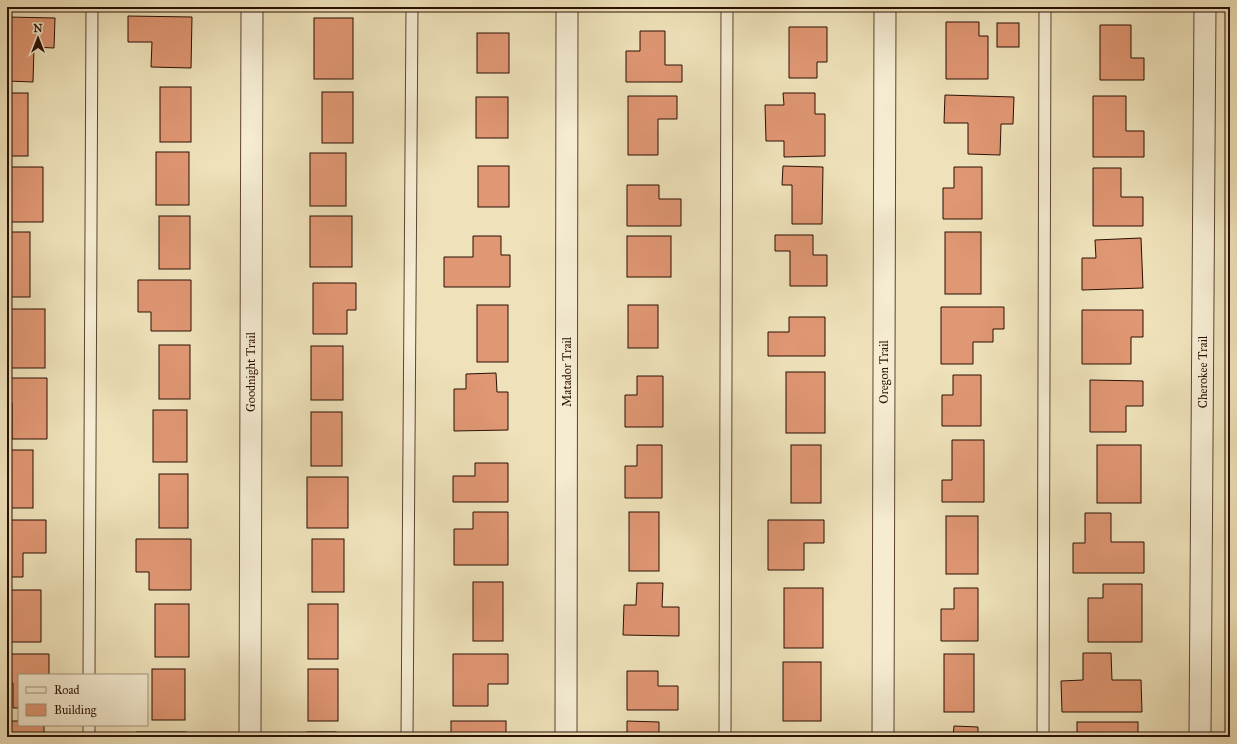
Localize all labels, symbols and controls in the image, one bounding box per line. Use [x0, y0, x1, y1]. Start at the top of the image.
north arrow [18, 18, 58, 58]
text: N [33, 22, 43, 35]
street label: Goodnight Trail [244, 331, 259, 412]
street label: Cherokee Trail [1196, 335, 1210, 408]
street label: Matador Trail [560, 336, 574, 407]
street label: Oregon Trail [877, 340, 892, 404]
legend [18, 674, 148, 726]
text: Road [54, 683, 80, 697]
text: Building [54, 703, 97, 718]

